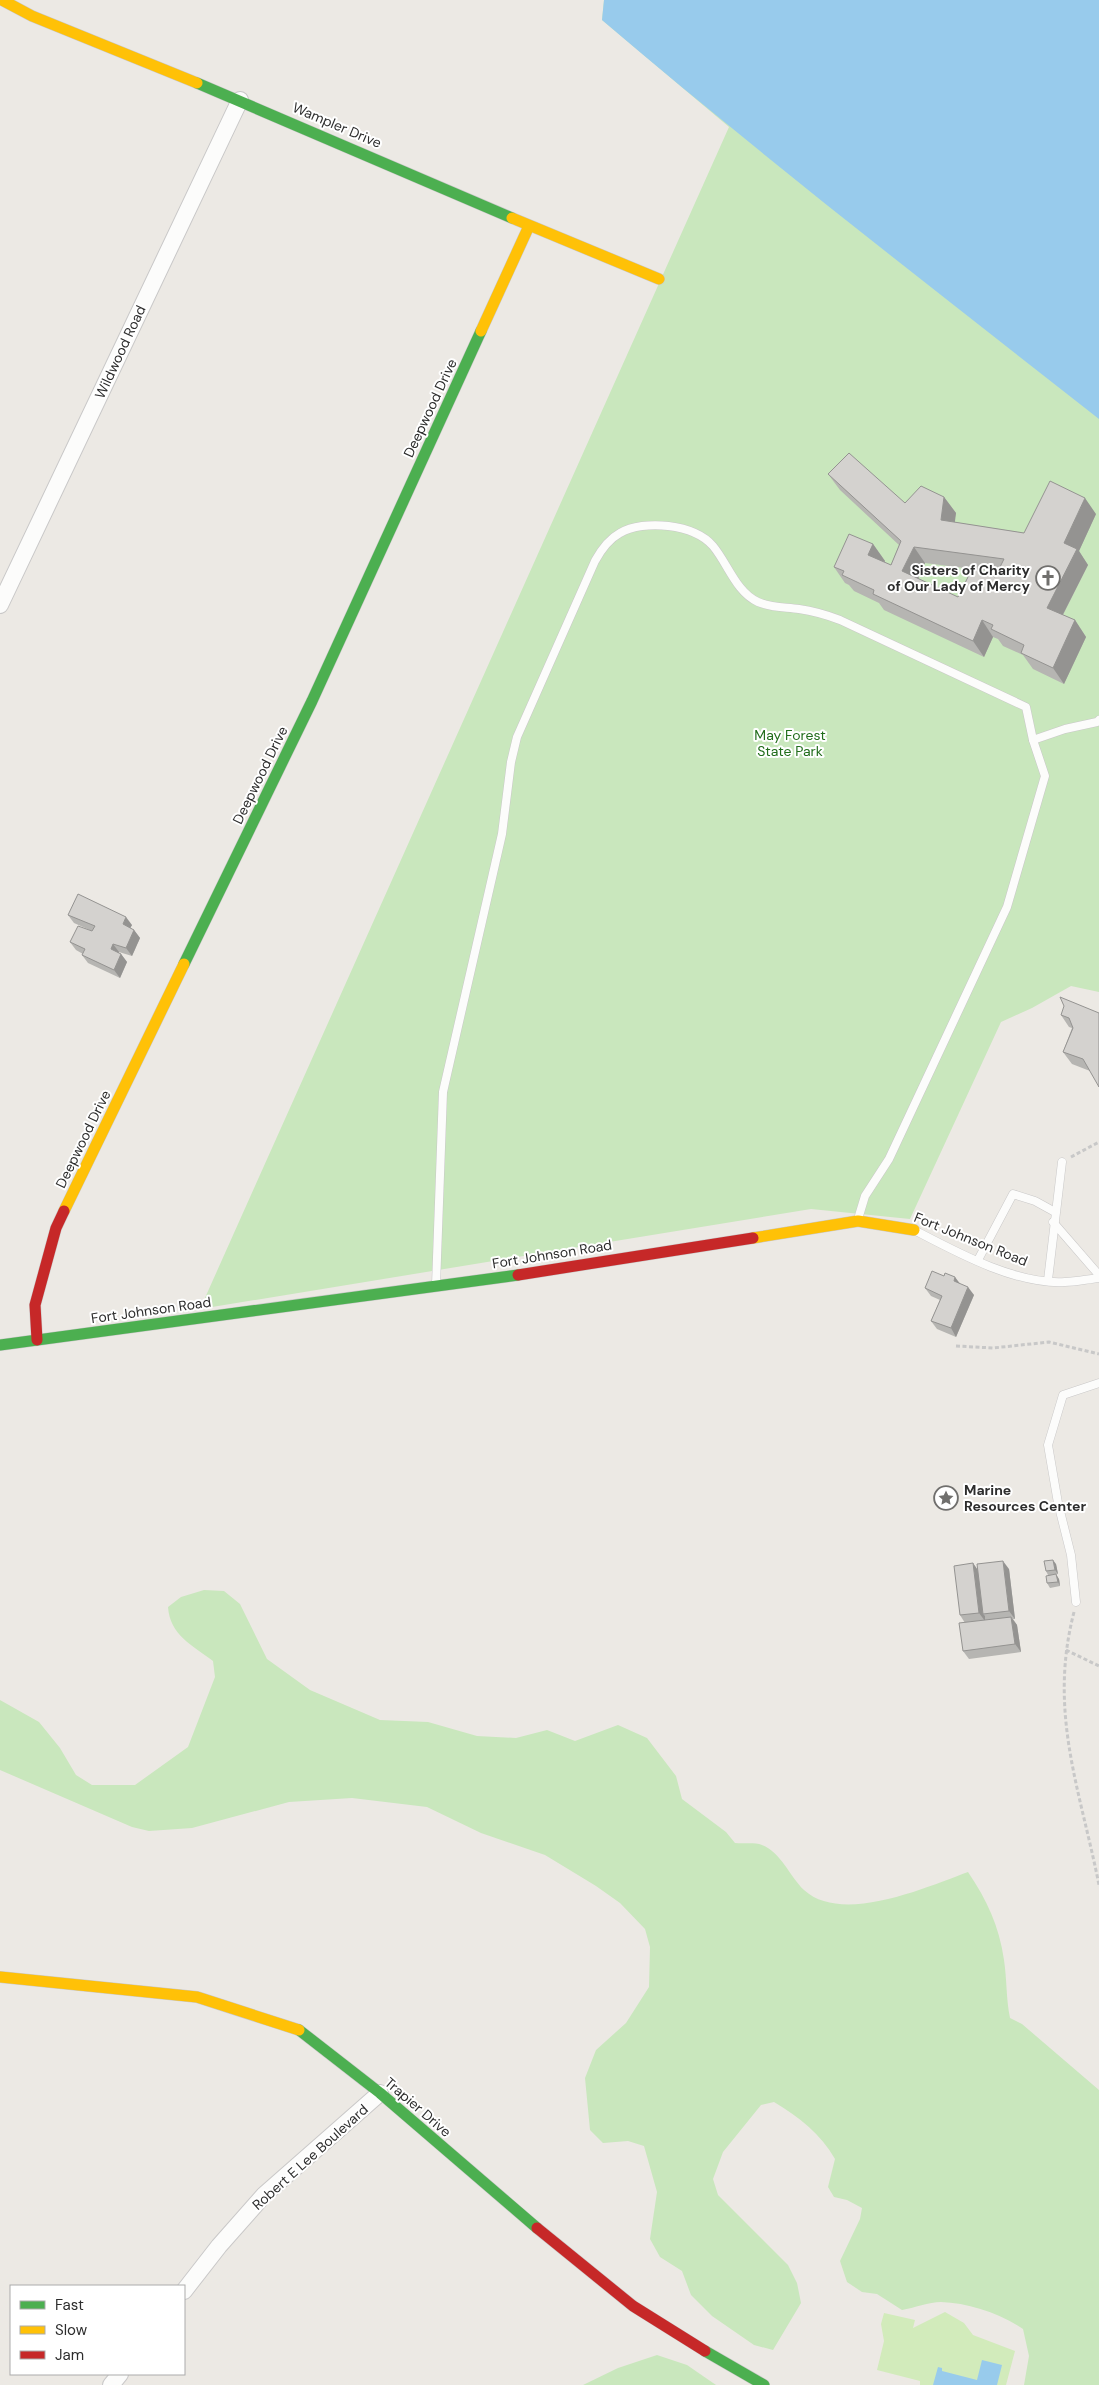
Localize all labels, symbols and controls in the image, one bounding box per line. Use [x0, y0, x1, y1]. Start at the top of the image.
street label: Wampler Drive [290, 98, 384, 152]
street label: Wildwood Road [91, 302, 149, 402]
street label: Deepwood Drive [399, 356, 461, 460]
place label: Sisters of Charity of Our Lady of Mercy [887, 561, 1031, 595]
church icon: Sisters of Charity of Our Lady of Mercy [1035, 565, 1061, 591]
street label: Deepwood Drive [229, 723, 291, 827]
park label: May Forest State Park [754, 726, 826, 760]
street label: Deepwood Drive [52, 1087, 114, 1191]
street label: Fort Johnson Road [912, 1208, 1030, 1270]
street label: Fort Johnson Road [491, 1236, 613, 1272]
street label: Fort Johnson Road [90, 1293, 212, 1327]
place label: Marine Resources Center [964, 1481, 1086, 1515]
place icon: Marine Resources Center [933, 1485, 959, 1511]
street label: Trapier Drive [381, 2073, 455, 2141]
street label: Robert E Lee Boulevard [248, 2100, 372, 2214]
legend [10, 2285, 185, 2375]
text: Fast [55, 2295, 84, 2315]
text: Slow [55, 2320, 88, 2340]
text: Jam [55, 2345, 84, 2365]

